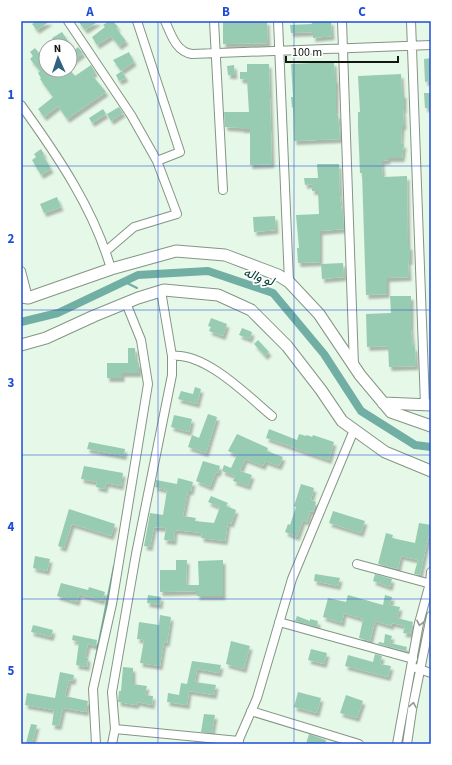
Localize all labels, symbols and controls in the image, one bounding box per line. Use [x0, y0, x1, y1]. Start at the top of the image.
text: A [85, 3, 94, 21]
text: B [222, 3, 230, 21]
text: C [358, 3, 366, 21]
north arrow [38, 38, 78, 78]
scale bar [286, 38, 398, 64]
text: N [53, 41, 62, 56]
text: 100 m [292, 44, 322, 61]
text: 1 [8, 86, 15, 104]
text: 2 [8, 230, 15, 248]
water label: لو واله [241, 263, 278, 291]
text: 3 [8, 374, 15, 392]
text: 4 [8, 518, 15, 536]
one-way arrow [416, 620, 424, 626]
text: 5 [8, 662, 15, 680]
one-way arrow [408, 702, 416, 709]

